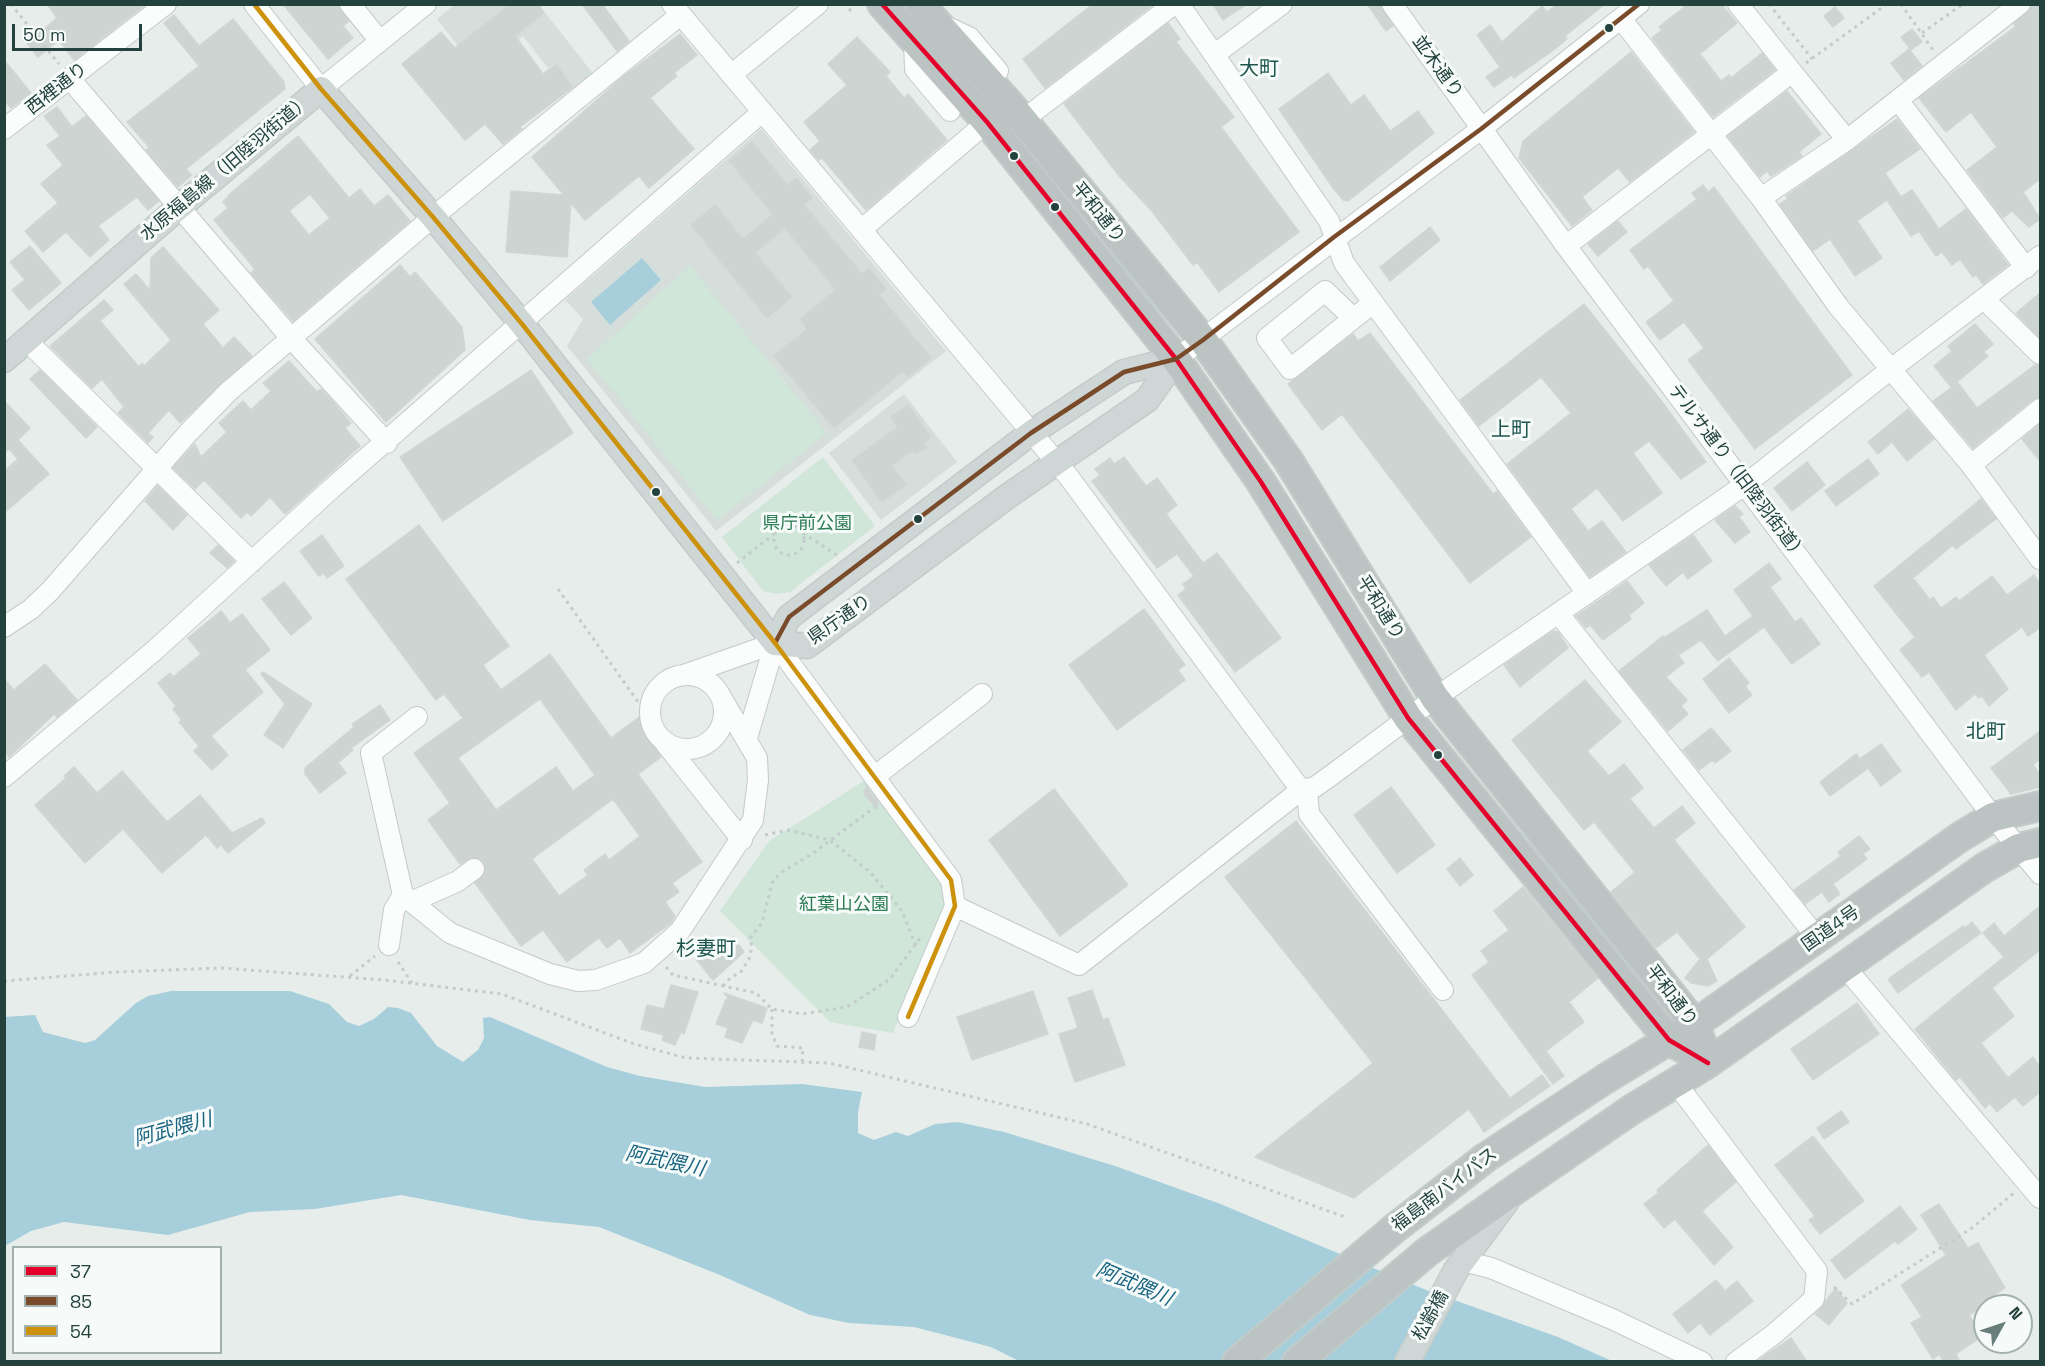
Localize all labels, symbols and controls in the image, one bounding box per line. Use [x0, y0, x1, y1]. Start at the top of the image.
scale bar [15, 12, 146, 50]
unlabelled marker [1603, 22, 1615, 34]
text: 50 m [23, 23, 65, 46]
street label: 並木通り [1407, 32, 1467, 102]
street label: 西裡通り [22, 58, 92, 120]
district label: 大町 [1239, 58, 1279, 82]
street label: 水原福島線（旧陸羽街道） [136, 90, 316, 246]
unlabelled marker [1008, 150, 1020, 162]
street label: 平和通り [1067, 178, 1129, 248]
unlabelled marker [1049, 201, 1061, 213]
street label: テルサ通り（旧陸羽街道） [1663, 380, 1811, 566]
district label: 上町 [1491, 419, 1531, 443]
unlabelled marker [650, 486, 662, 498]
park label: 県庁前公園 [762, 513, 852, 535]
unlabelled marker [912, 513, 924, 525]
street label: 平和通り [1352, 572, 1408, 644]
street label: 県庁通り [804, 591, 876, 649]
district label: 北町 [1966, 721, 2006, 745]
unlabelled marker [1432, 749, 1444, 761]
park label: 紅葉山公園 [799, 894, 889, 916]
street label: 国道4号 [1798, 901, 1864, 957]
district label: 杉妻町 [676, 938, 736, 962]
street label: 平和通り [1641, 961, 1701, 1031]
water label: 阿武隈川 [131, 1108, 215, 1152]
water label: 阿武隈川 [623, 1142, 707, 1182]
street label: 福島南バイパス [1388, 1143, 1502, 1237]
legend [12, 1246, 222, 1354]
water label: 阿武隈川 [1092, 1258, 1176, 1312]
text: 37 [70, 1260, 91, 1283]
street label: 松齢橋 [1408, 1287, 1454, 1345]
text: 85 [70, 1290, 92, 1313]
north arrow [1973, 1294, 2033, 1354]
text: N [2004, 1303, 2027, 1324]
text: 54 [70, 1320, 92, 1343]

